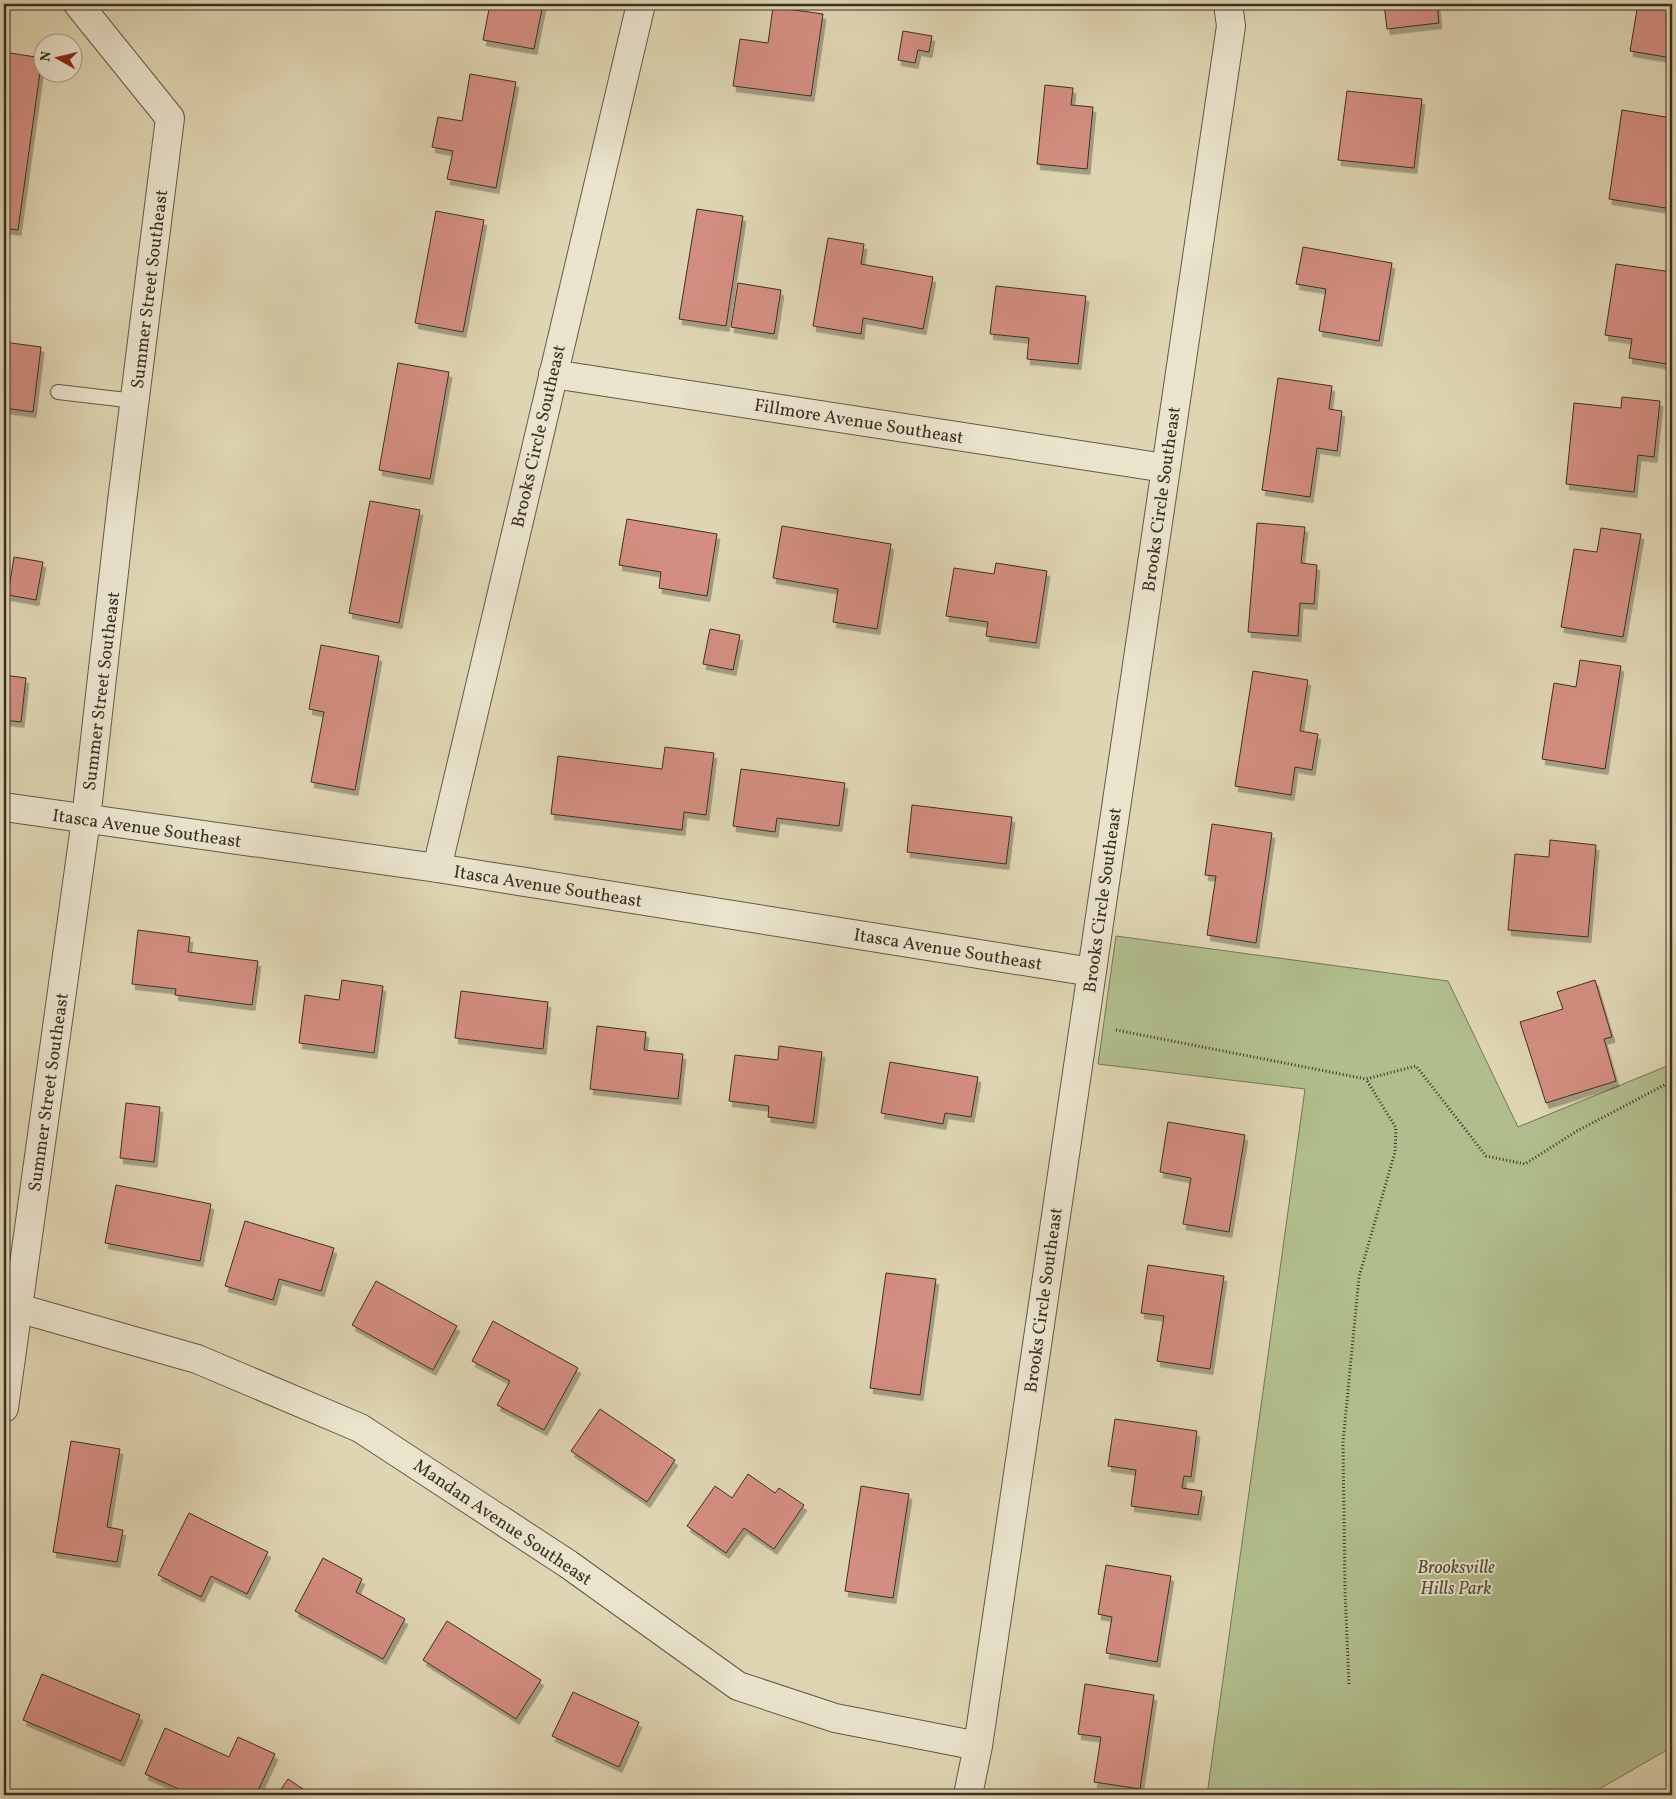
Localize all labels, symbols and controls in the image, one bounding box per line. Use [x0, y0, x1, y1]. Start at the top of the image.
north arrow [32, 32, 82, 82]
text: N [36, 50, 57, 63]
street label: Summer Street Southeast [126, 188, 175, 390]
street label: Brooks Circle Southeast [506, 342, 573, 530]
street label: Fillmore Avenue Southeast [752, 394, 965, 451]
street label: Brooks Circle Southeast [1137, 405, 1188, 593]
street label: Summer Street Southeast [78, 590, 127, 792]
street label: Itasca Avenue Southeast [51, 804, 243, 855]
street label: Brooks Circle Southeast [1078, 806, 1129, 994]
street label: Itasca Avenue Southeast [452, 860, 644, 915]
street label: Itasca Avenue Southeast [852, 923, 1044, 978]
street label: Summer Street Southeast [23, 991, 76, 1193]
street label: Brooks Circle Southeast [1019, 1206, 1070, 1394]
street label: Mandan Avenue Southeast [408, 1454, 596, 1593]
park label: Brooksville Hills Park [1417, 1556, 1495, 1602]

